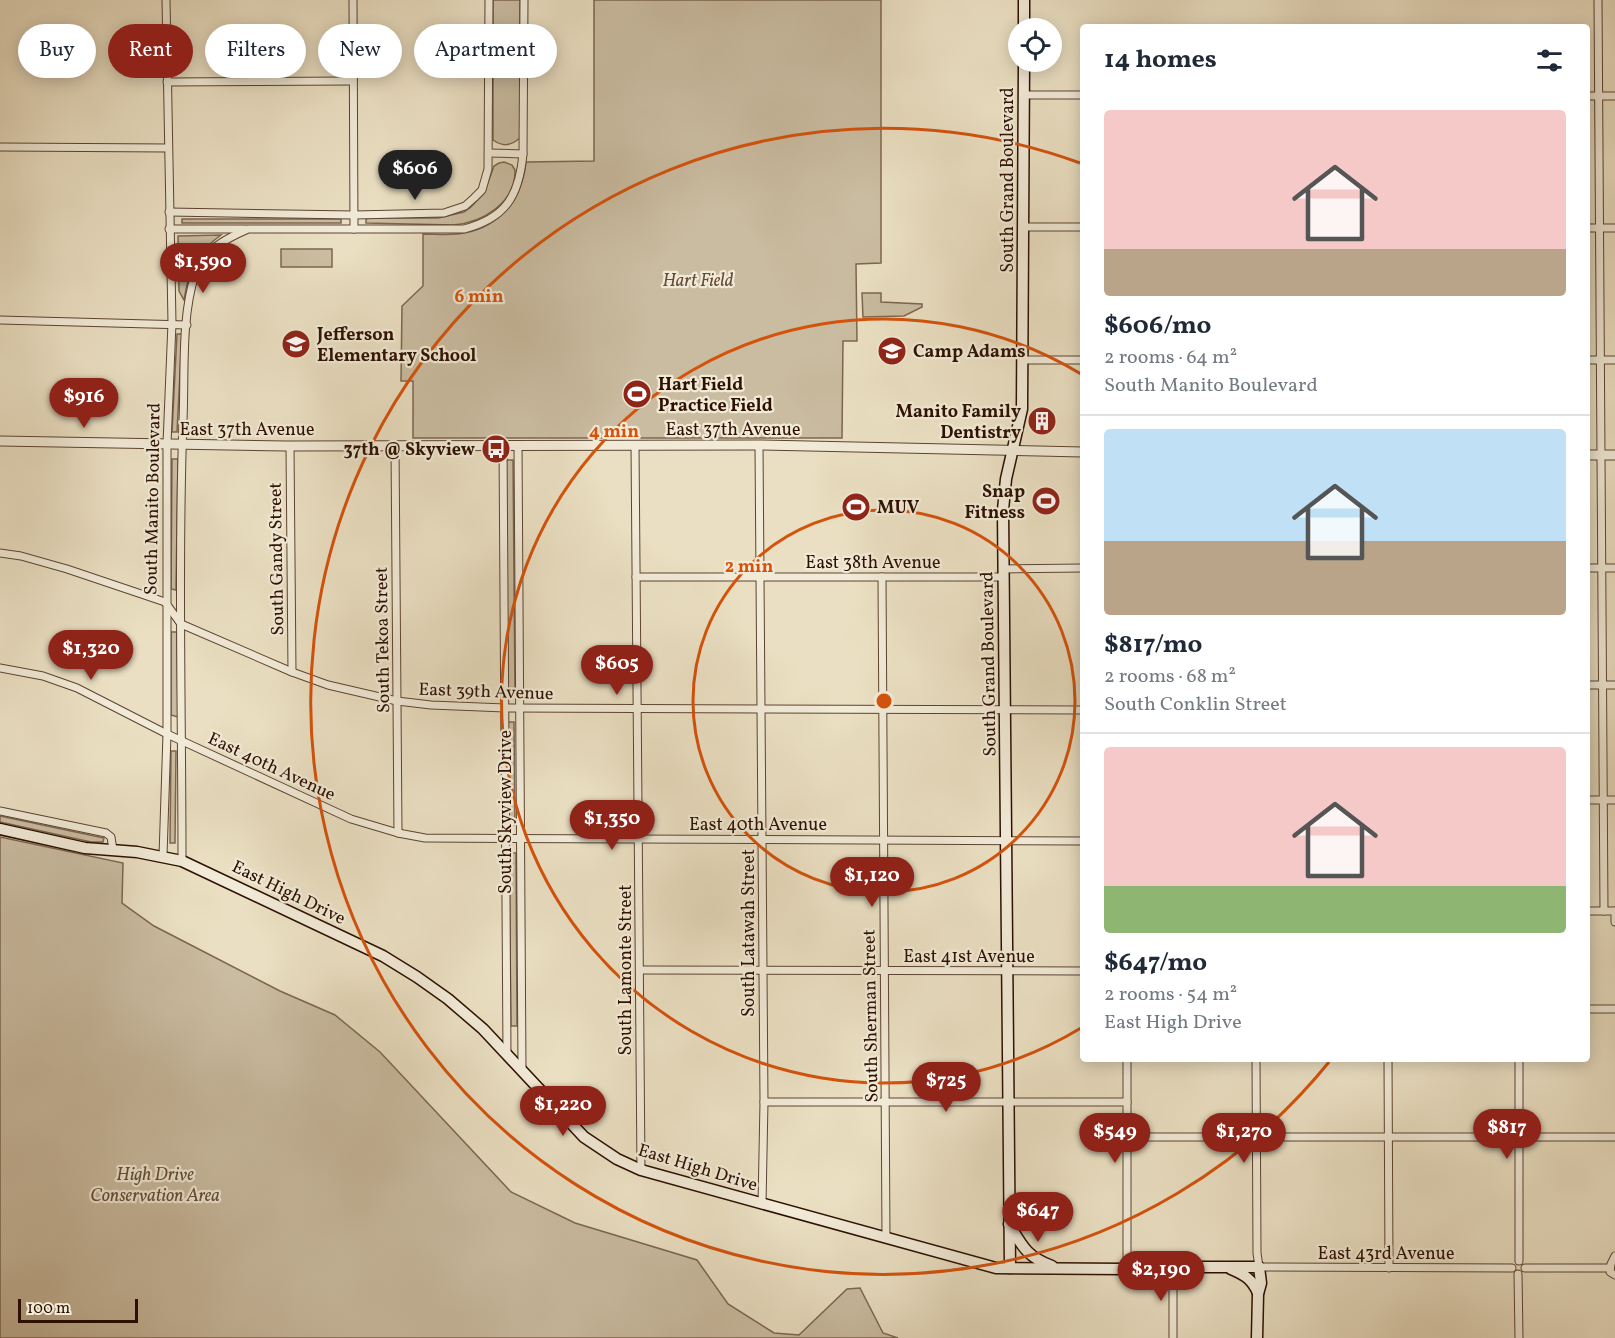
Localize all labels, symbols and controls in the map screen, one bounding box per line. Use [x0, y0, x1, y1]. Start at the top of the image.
map controls [1008, 18, 1062, 72]
button: locate [1008, 18, 1062, 72]
chip: Buy [18, 24, 96, 78]
chip: Rent [108, 24, 193, 78]
chip: Filters [205, 24, 306, 78]
chip: New [318, 24, 402, 78]
chip: Apartment [414, 24, 557, 78]
text: 14 homes [1104, 42, 1217, 78]
icon: filters [1533, 44, 1566, 77]
street label: South Grand Boulevard [996, 87, 1021, 273]
icon: home [1281, 149, 1389, 257]
pin: $606 [379, 150, 451, 201]
text: $606 [392, 155, 438, 183]
pin: $1,590 [154, 243, 252, 294]
text: $1,590 [174, 248, 232, 276]
park label: Hart Field [662, 269, 734, 294]
text: 6 min [454, 285, 504, 310]
text: $606/mo [1104, 308, 1211, 344]
place label: Jefferson Elementary School [316, 323, 477, 369]
school or university icon: Jefferson Elementary School [280, 328, 312, 360]
school or university icon: Camp Adams [876, 335, 908, 367]
place label: Camp Adams [913, 340, 1026, 365]
text: 2 rooms · 64 m² [1104, 344, 1237, 372]
text: South Manito Boulevard [1104, 372, 1318, 400]
place label: Hart Field Practice Field [658, 373, 773, 419]
pin: $916 [48, 378, 120, 429]
sports icon: Hart Field Practice Field [621, 378, 653, 410]
text: $916 [63, 383, 105, 411]
place label: Manito Family Dentistry [896, 400, 1021, 446]
street label: South Manito Boulevard [139, 403, 168, 595]
building icon: Manito Family Dentistry [1026, 405, 1058, 437]
street label: East 37th Avenue [180, 418, 314, 443]
street label: East 37th Avenue [666, 418, 800, 443]
text: 4 min [589, 420, 639, 445]
bus stop icon: 37th @ Skyview [480, 433, 512, 465]
place label: 37th @ Skyview [344, 438, 475, 463]
icon: home [1281, 468, 1389, 576]
place label: Snap Fitness [964, 480, 1025, 526]
street label: South Gandy Street [264, 482, 291, 636]
sports icon: Snap Fitness [1030, 485, 1062, 517]
sports icon: MUV [840, 491, 872, 523]
place label: MUV [877, 496, 920, 521]
street label: East 38th Avenue [805, 551, 941, 576]
text: 2 min [725, 555, 773, 580]
street label: South Tekoa Street [370, 567, 397, 713]
street label: South Grand Boulevard [975, 571, 1004, 757]
text: $817/mo [1104, 627, 1202, 663]
pin: $1,320 [42, 630, 140, 681]
text: $1,320 [62, 635, 120, 663]
pin: $605 [581, 645, 653, 696]
text: $605 [595, 650, 639, 678]
text: 2 rooms · 68 m² [1104, 663, 1236, 691]
street label: East 39th Avenue [418, 678, 554, 707]
centre of rings [874, 691, 894, 711]
text: South Conklin Street [1104, 691, 1287, 719]
street label: East 40th Avenue [203, 727, 339, 808]
street label: South Skyview Drive [494, 730, 519, 894]
icon: home [1281, 786, 1389, 894]
pin: $1,350 [563, 800, 661, 851]
text: $1,350 [584, 805, 640, 833]
street label: East 40th Avenue [689, 813, 827, 838]
street label: South Latawah Street [737, 849, 762, 1017]
street label: East High Drive [227, 855, 349, 932]
pin: $1,120 [823, 857, 921, 908]
text: $1,120 [844, 862, 900, 890]
street label: South Lamonte Street [614, 884, 639, 1056]
street label: South Sherman Street [857, 929, 886, 1103]
street label: East 41st Avenue [903, 945, 1035, 970]
text: $647/mo [1104, 945, 1207, 981]
text: 2 rooms · 54 m² [1104, 981, 1237, 1009]
text: East High Drive [1104, 1009, 1242, 1037]
pin: $725 [910, 1062, 982, 1113]
text: $725 [926, 1067, 966, 1095]
pin: $1,220 [514, 1086, 612, 1137]
text: $1,220 [534, 1091, 592, 1119]
pin: $817 [1471, 1109, 1543, 1160]
pin: $549 [1079, 1113, 1151, 1164]
pin: $1,270 [1195, 1113, 1293, 1164]
text: $817 [1487, 1114, 1527, 1142]
text: $549 [1093, 1118, 1137, 1146]
text: $1,270 [1216, 1118, 1272, 1146]
street label: East High Drive [635, 1138, 760, 1198]
park label: High Drive Conservation Area [90, 1163, 220, 1209]
pin: $647 [1002, 1192, 1074, 1243]
text: $647 [1016, 1197, 1060, 1225]
street label: East 43rd Avenue [1318, 1242, 1454, 1267]
pin: $2,190 [1112, 1251, 1210, 1302]
text: $2,190 [1132, 1256, 1190, 1284]
scale bar [18, 1296, 138, 1324]
text: 100 m [27, 1298, 70, 1320]

